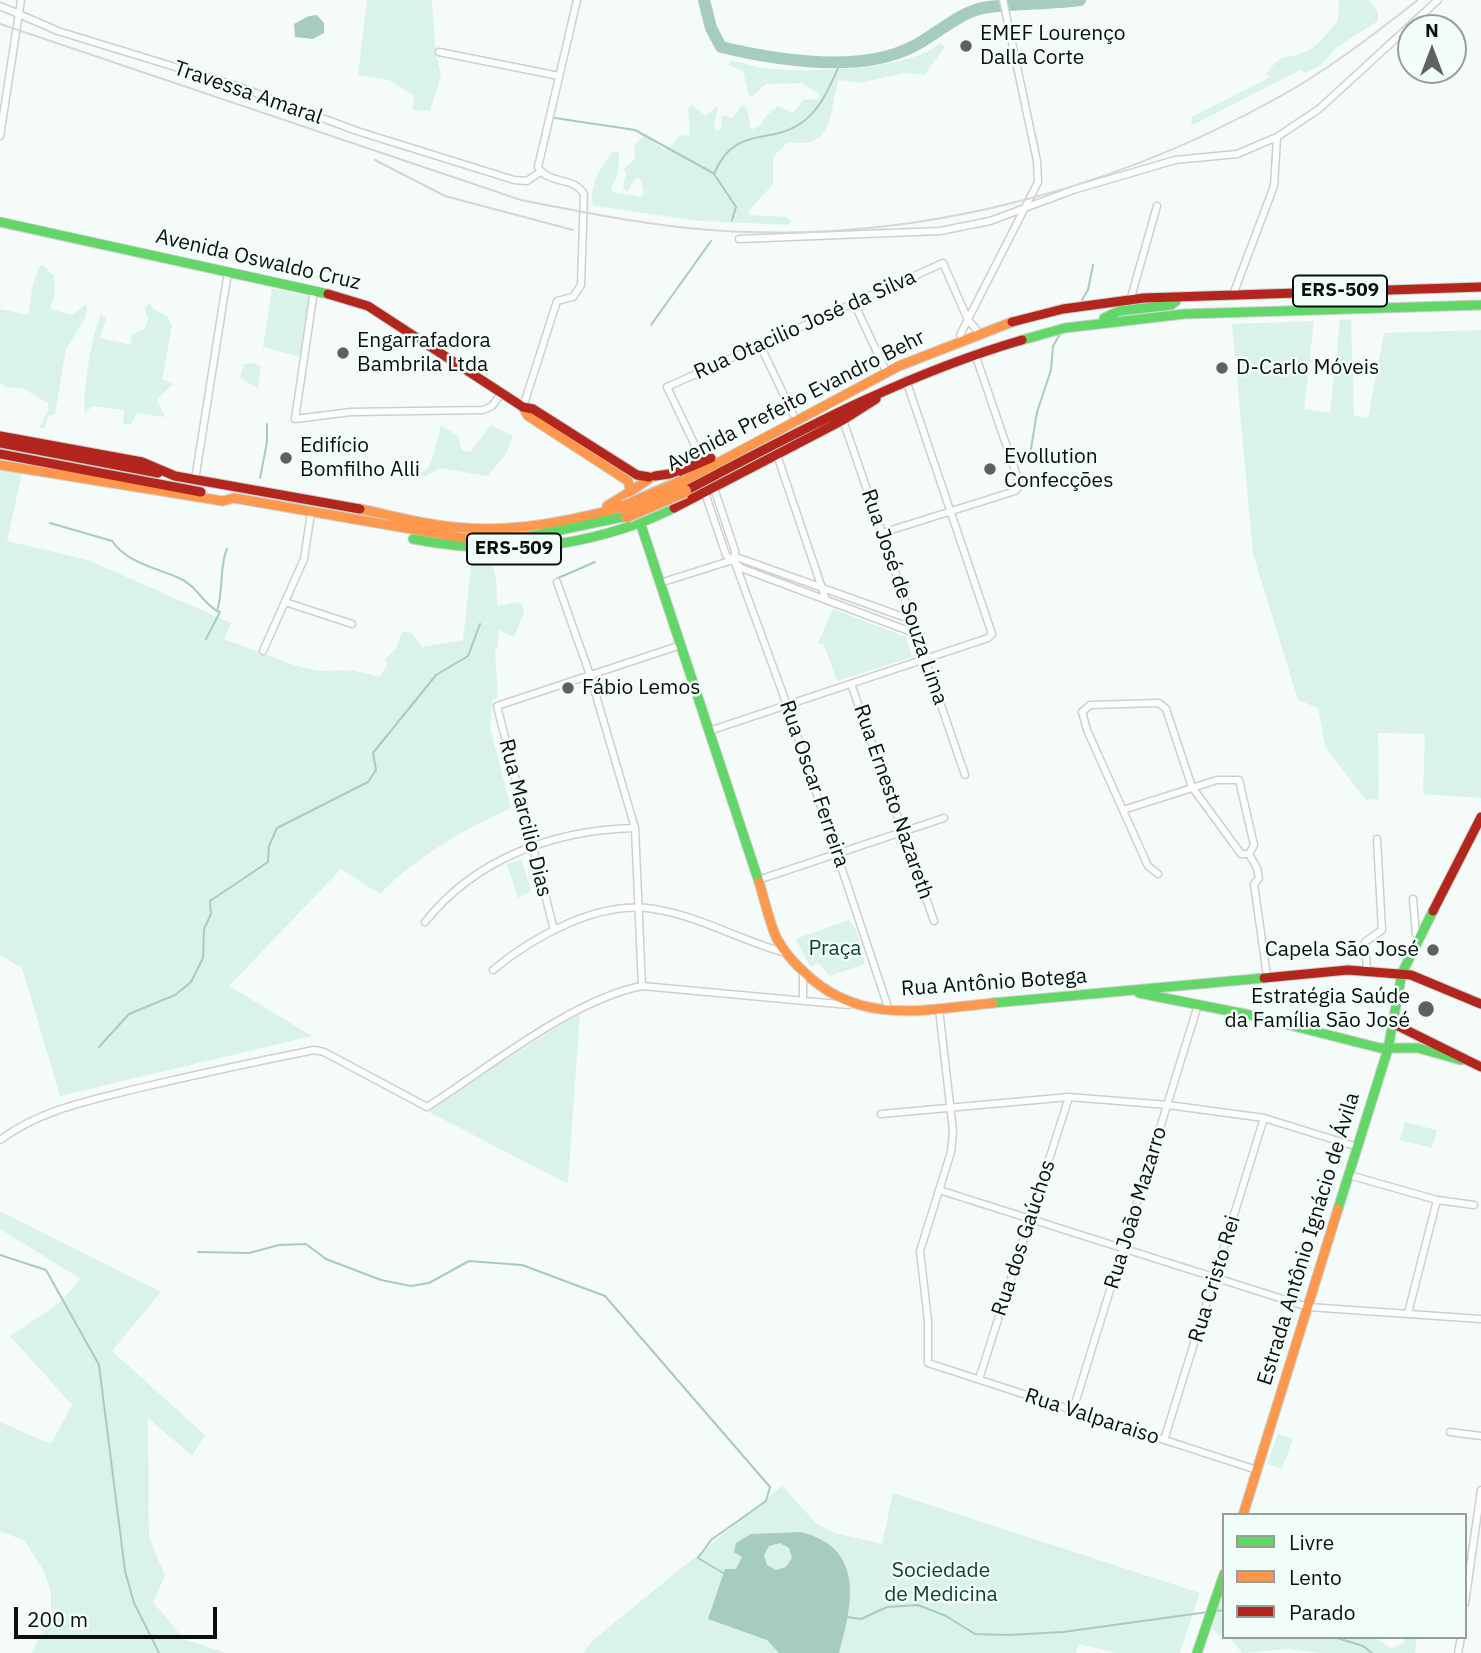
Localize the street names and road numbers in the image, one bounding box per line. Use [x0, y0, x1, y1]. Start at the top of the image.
street label: Travessa Amaral [170, 56, 326, 130]
street label: Avenida Oswaldo Cruz [153, 224, 363, 296]
street label: Rua Otacilio José da Silva [690, 265, 920, 385]
road number: ERS-509 [1293, 276, 1387, 306]
street label: Avenida Prefeito Evandro Behr [663, 325, 929, 477]
street label: Rua José de Souza Lima [855, 486, 953, 708]
road number: ERS-509 [467, 534, 561, 564]
street label: Rua Oscar Ferreira [774, 697, 854, 871]
street label: Rua Ernesto Nazareth [848, 701, 938, 903]
street label: Rua Marcilio Dias [493, 737, 557, 899]
street label: Rua Antônio Botega [900, 964, 1088, 1002]
street label: Estrada Antônio Ignácio de Ávila [1252, 1090, 1366, 1388]
street label: Rua João Mazarro [1099, 1124, 1173, 1292]
street label: Rua dos Gaúchos [987, 1157, 1061, 1319]
street label: Rua Cristo Rei [1184, 1212, 1246, 1346]
street label: Rua Valparaiso [1021, 1383, 1163, 1451]

